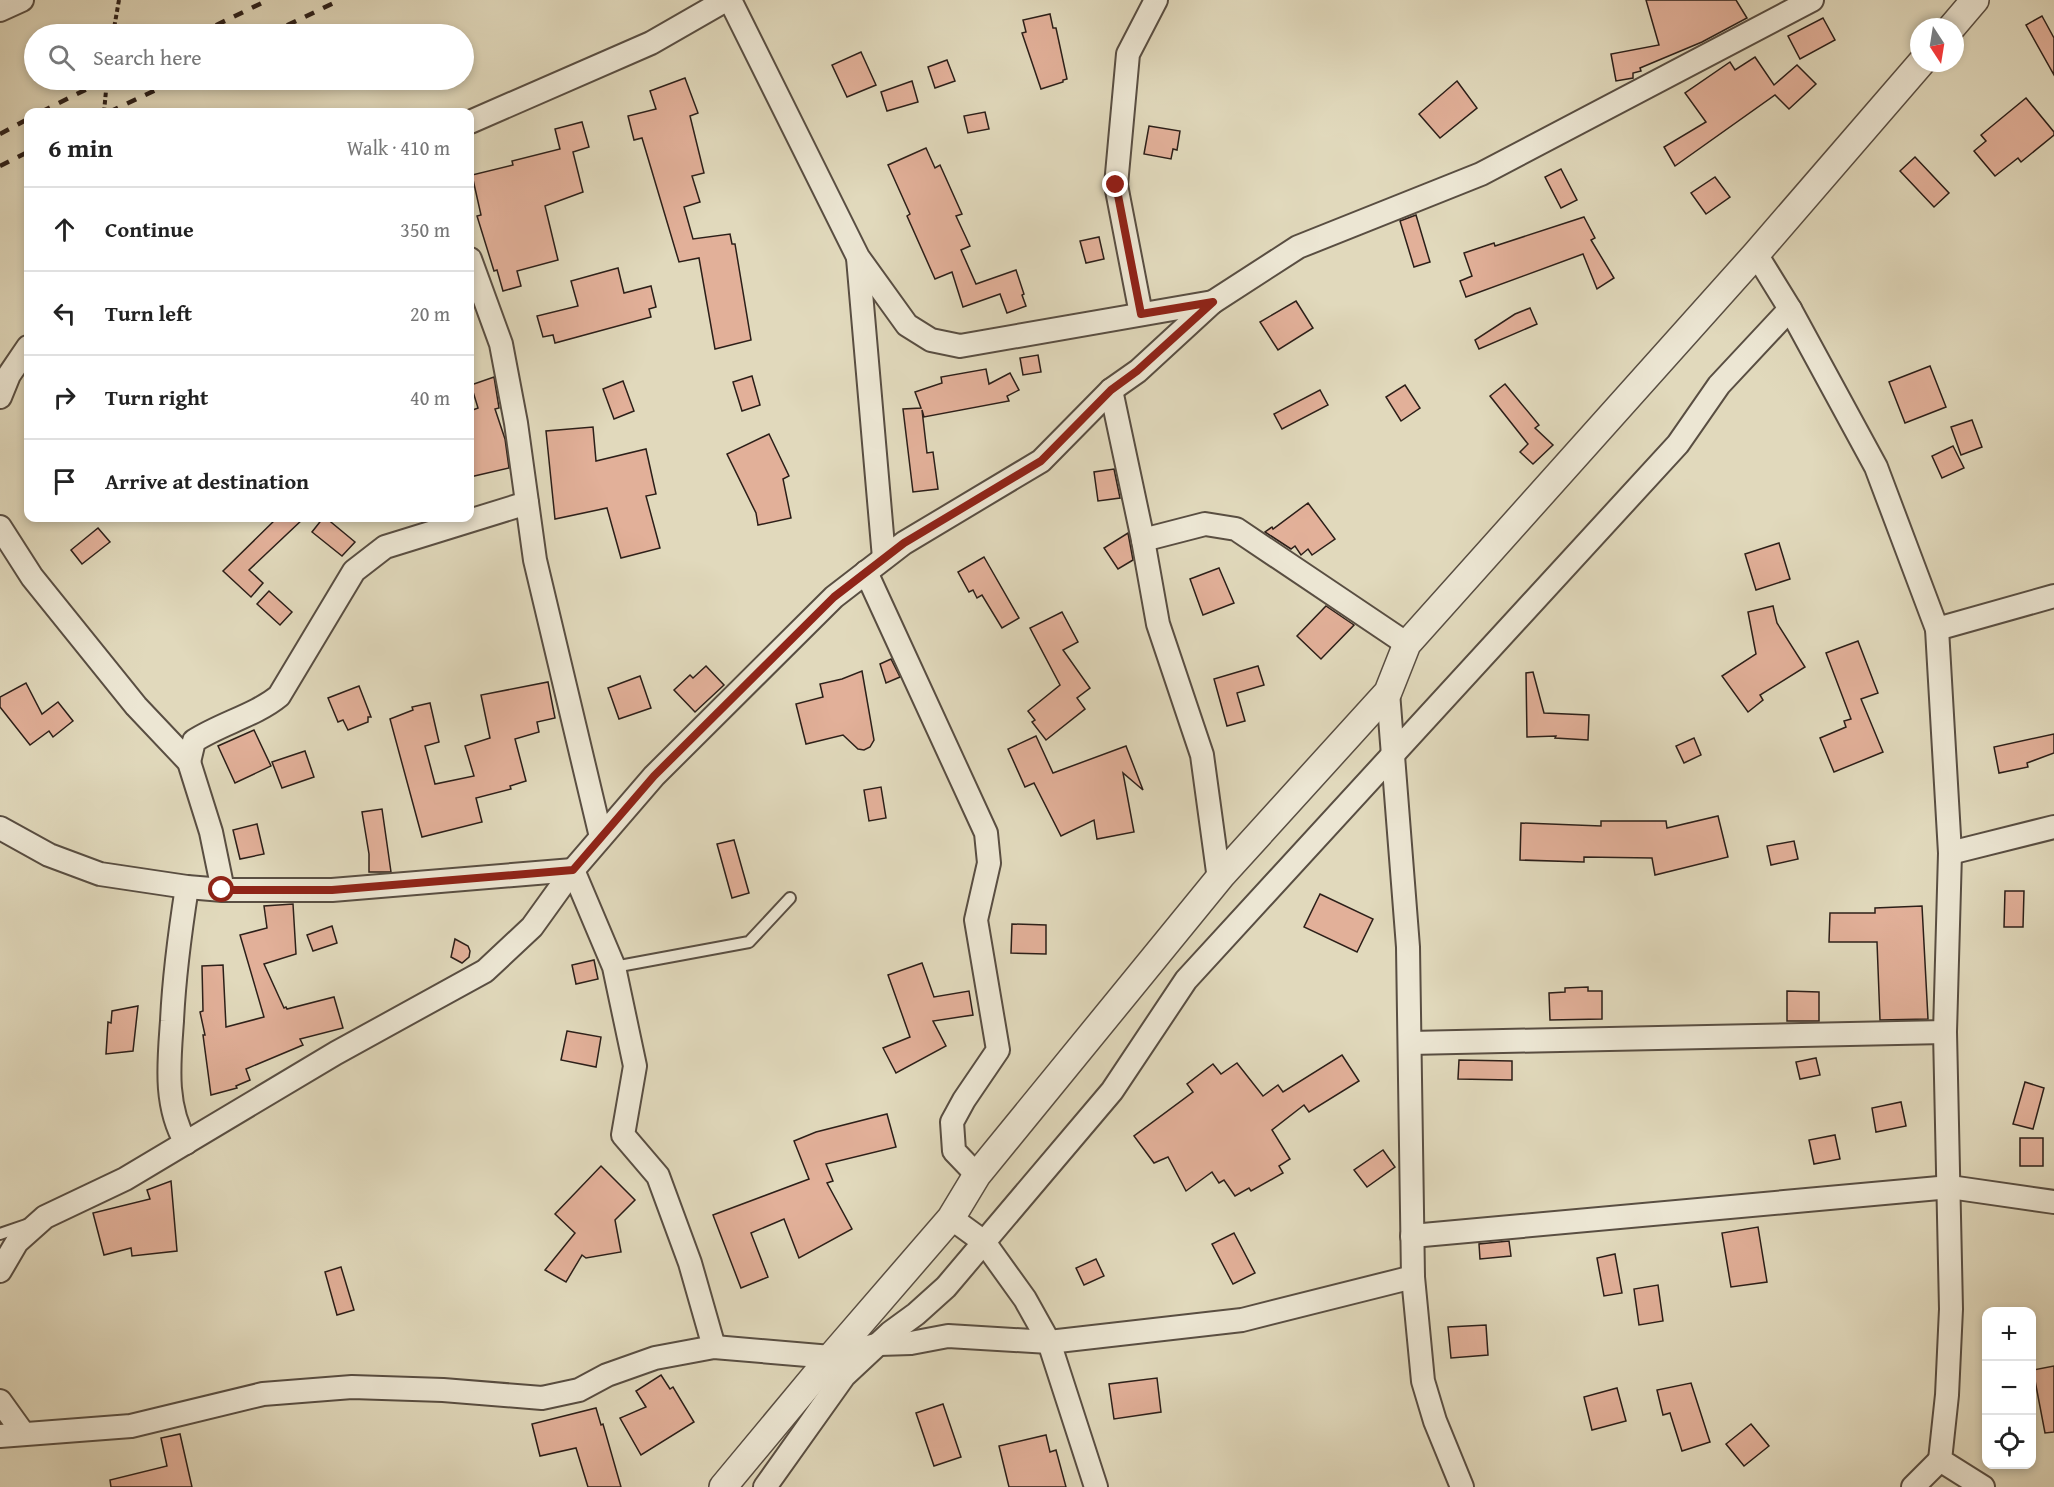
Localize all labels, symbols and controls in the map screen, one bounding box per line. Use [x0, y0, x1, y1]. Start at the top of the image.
north arrow [1910, 18, 1964, 72]
search box [24, 24, 474, 90]
icon: search [45, 41, 78, 74]
text: Search here [93, 41, 202, 73]
text: 6 min [48, 128, 113, 167]
text: Walk · 410 m [347, 133, 450, 162]
route end [1102, 171, 1128, 197]
icon: ahead [48, 213, 81, 246]
text: Continue [105, 213, 194, 245]
text: 350 m [400, 215, 450, 244]
icon: left [48, 297, 81, 330]
text: Turn left [105, 297, 192, 329]
text: 20 m [410, 299, 450, 328]
icon: right [48, 381, 81, 414]
text: Turn right [105, 381, 208, 413]
text: 40 m [410, 383, 450, 412]
icon: arrive [48, 465, 81, 498]
text: Arrive at destination [105, 465, 309, 497]
route start [208, 876, 234, 902]
map controls [1982, 1307, 2036, 1469]
button: + [1982, 1307, 2036, 1361]
button: − [1982, 1361, 2036, 1415]
button: locate [1982, 1415, 2036, 1469]

